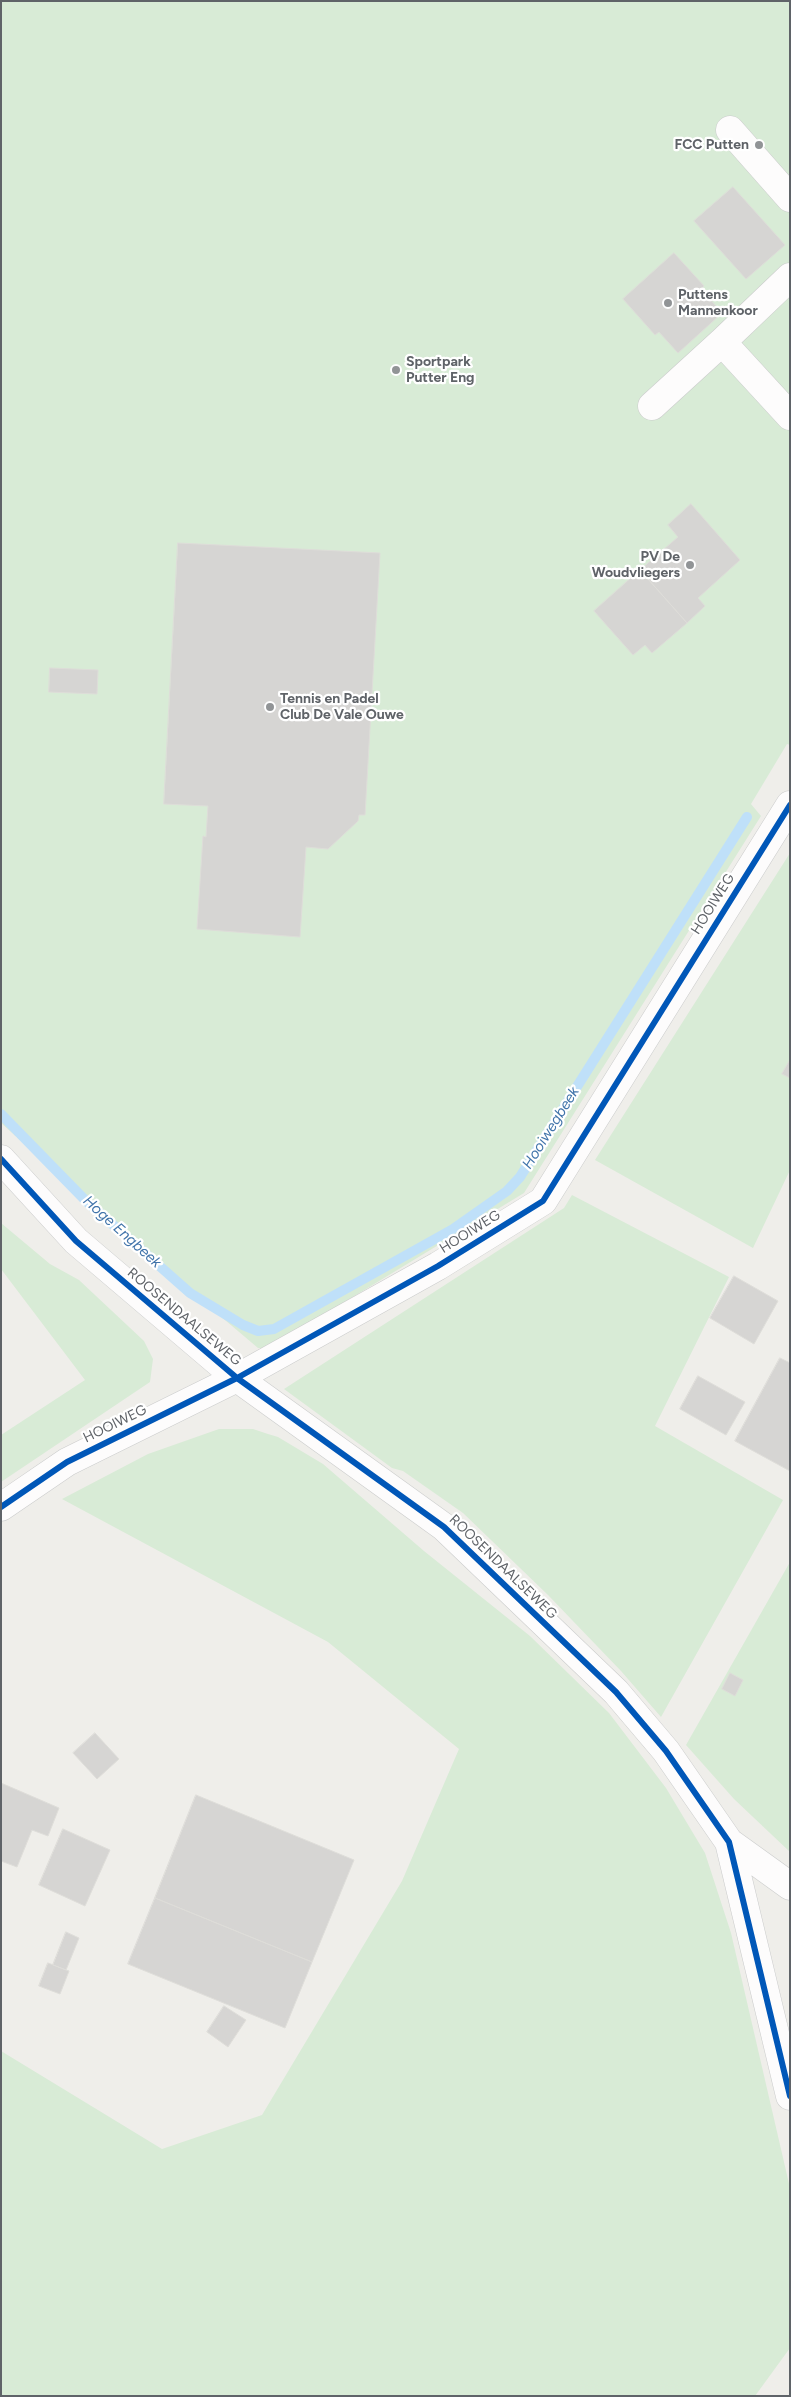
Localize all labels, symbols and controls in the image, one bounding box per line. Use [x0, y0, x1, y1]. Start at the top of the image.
place label: FCC Putten [674, 137, 749, 153]
marker: FCC Putten [753, 139, 765, 151]
place label: Puttens Mannenkoor [678, 287, 758, 320]
marker: Puttens Mannenkoor [662, 297, 674, 309]
place label: Sportpark Putter Eng [406, 354, 475, 387]
marker: Sportpark Putter Eng [390, 364, 402, 376]
place label: PV De Woudvliegers [592, 549, 680, 582]
marker: PV De Woudvliegers [684, 559, 696, 571]
place label: Tennis en Padel Club De Vale Ouwe [280, 691, 404, 724]
marker: Tennis en Padel Club De Vale Ouwe [264, 701, 276, 713]
street label: HOOIWEG [688, 871, 738, 937]
water label: Hooiwegbeek [519, 1084, 583, 1172]
water label: Hoge Engbeek [79, 1192, 165, 1272]
street label: HOOIWEG [437, 1207, 503, 1257]
street label: ROOSENDAALSEWEG [124, 1264, 244, 1370]
street label: HOOIWEG [81, 1401, 149, 1447]
street label: ROOSENDAALSEWEG [446, 1511, 560, 1623]

